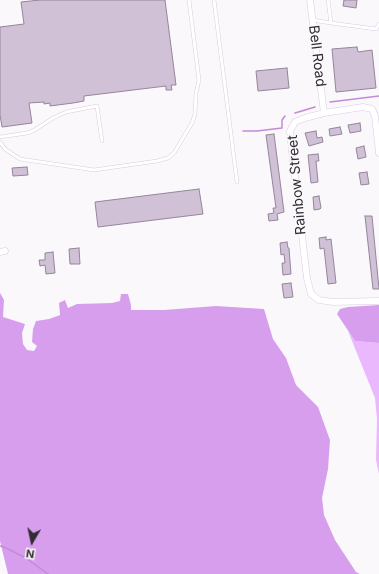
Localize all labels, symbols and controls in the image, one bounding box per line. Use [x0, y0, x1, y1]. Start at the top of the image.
street label: Bell Road [305, 24, 329, 88]
street label: Rainbow Street [284, 134, 310, 236]
north arrow [12, 522, 52, 562]
text: N [25, 546, 35, 561]

